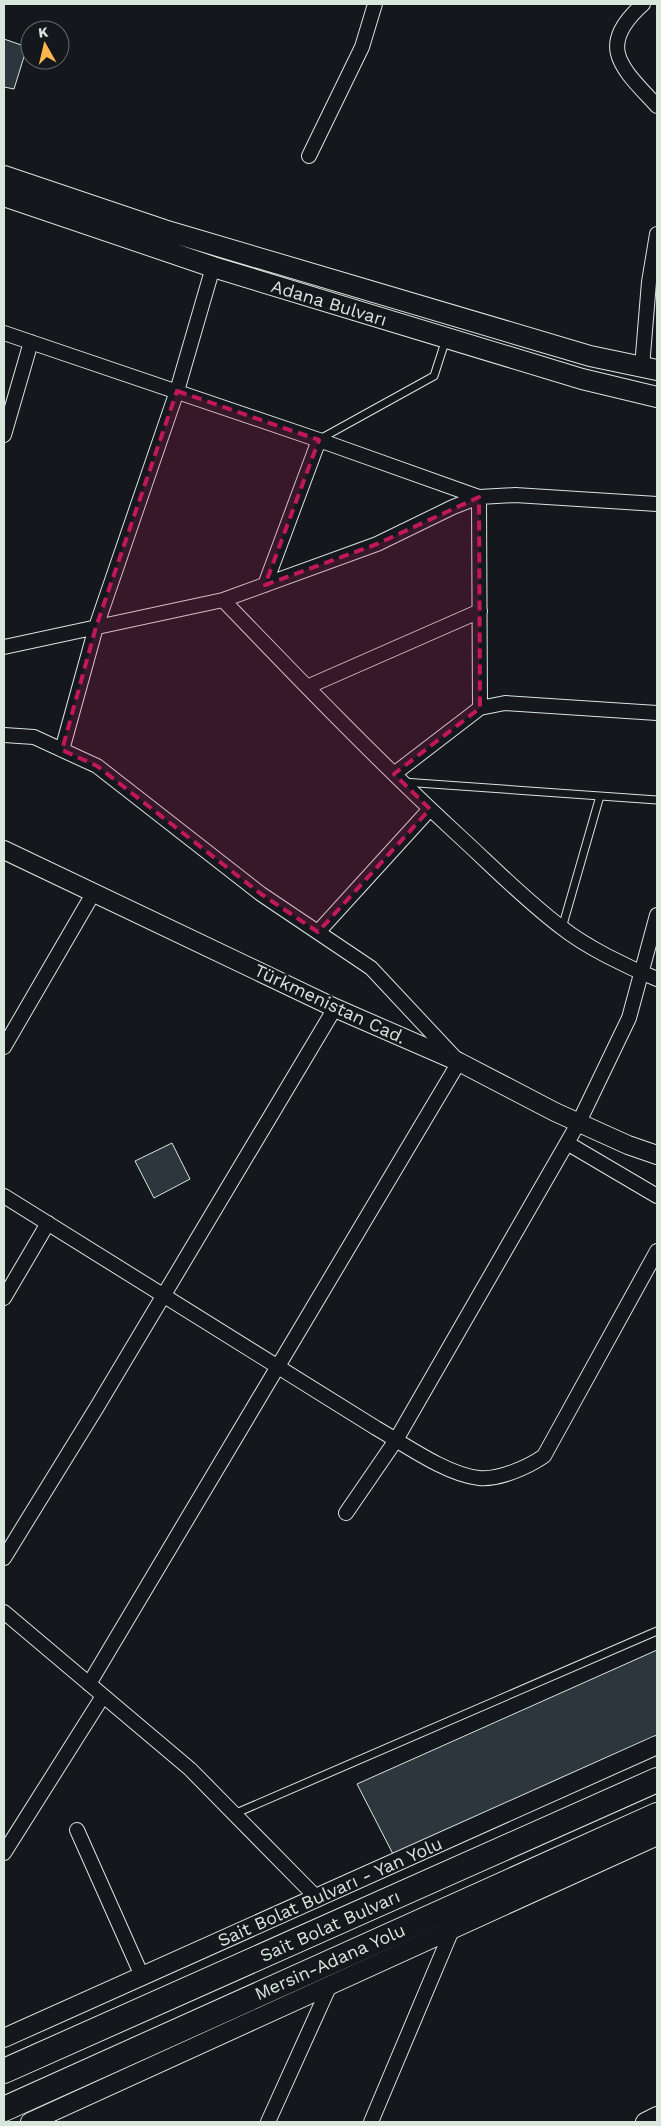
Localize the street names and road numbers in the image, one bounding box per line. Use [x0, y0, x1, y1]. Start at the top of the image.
street label: Adana Bulvarı [269, 275, 389, 330]
street label: Türkmenistan Cad. [251, 959, 409, 1048]
street label: Sait Bolat Bulvarı - Yan Yolu [214, 1832, 446, 1952]
street label: Sait Bolat Bulvarı [257, 1885, 403, 1967]
street label: Mersin-Adana Yolu [251, 1919, 408, 2004]

